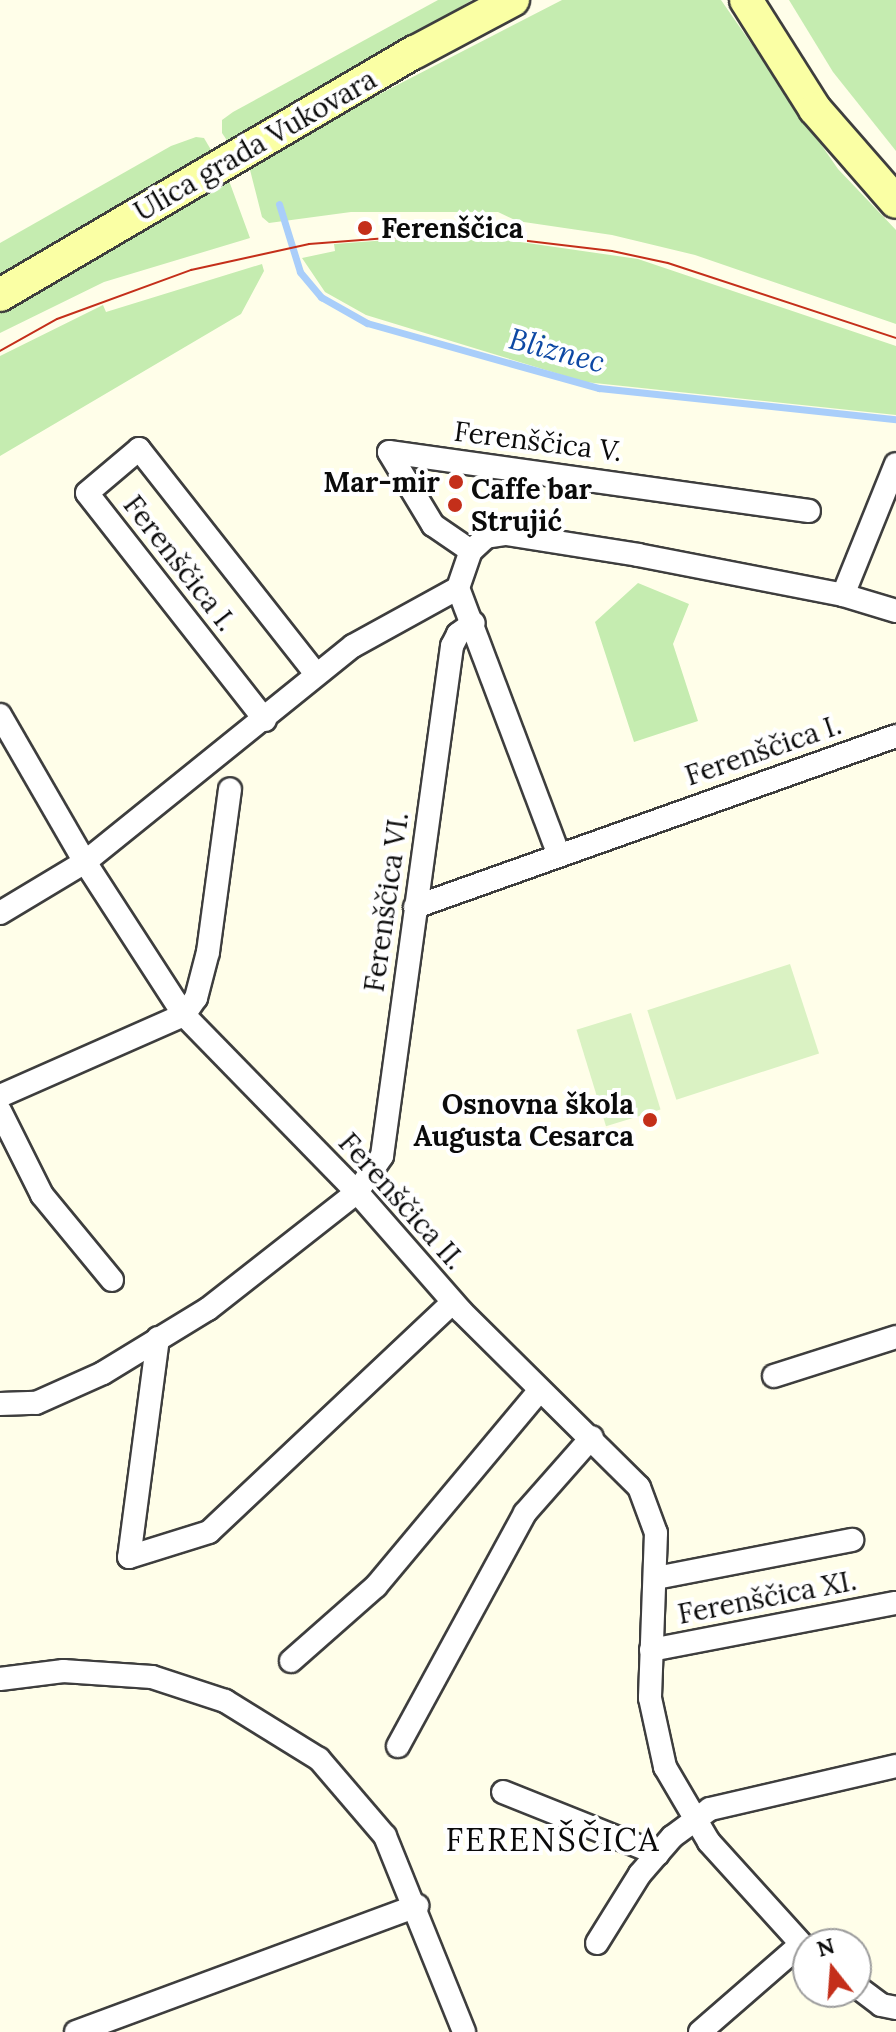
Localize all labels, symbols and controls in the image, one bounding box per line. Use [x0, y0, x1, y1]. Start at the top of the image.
street label: Ulica grada Vukovara [128, 62, 382, 228]
place label: Ferenščica [381, 211, 523, 245]
marker: Ferenščica [356, 219, 374, 237]
water label: Bliznec [505, 320, 609, 380]
street label: Ferenščica V. [452, 414, 624, 468]
place label: Mar-mir [323, 465, 440, 499]
place label: Caffe bar Strujić [471, 472, 592, 538]
marker: Mar-mir [447, 473, 465, 491]
street label: Ferenščica I. [117, 488, 243, 638]
marker: Caffe bar Strujić [446, 496, 464, 514]
street label: Ferenščica I. [681, 708, 845, 792]
street label: Ferenščica VI. [357, 810, 415, 994]
place label: Osnovna škola Augusta Cesarca [414, 1087, 634, 1153]
marker: Osnovna škola Augusta Cesarca [641, 1111, 659, 1129]
street label: Ferenščica II. [332, 1126, 472, 1276]
street label: Ferenščica XI. [675, 1563, 859, 1631]
district label: FERENŠČICA [446, 1821, 660, 1859]
north arrow [792, 1928, 872, 2008]
text: N [813, 1931, 838, 1963]

